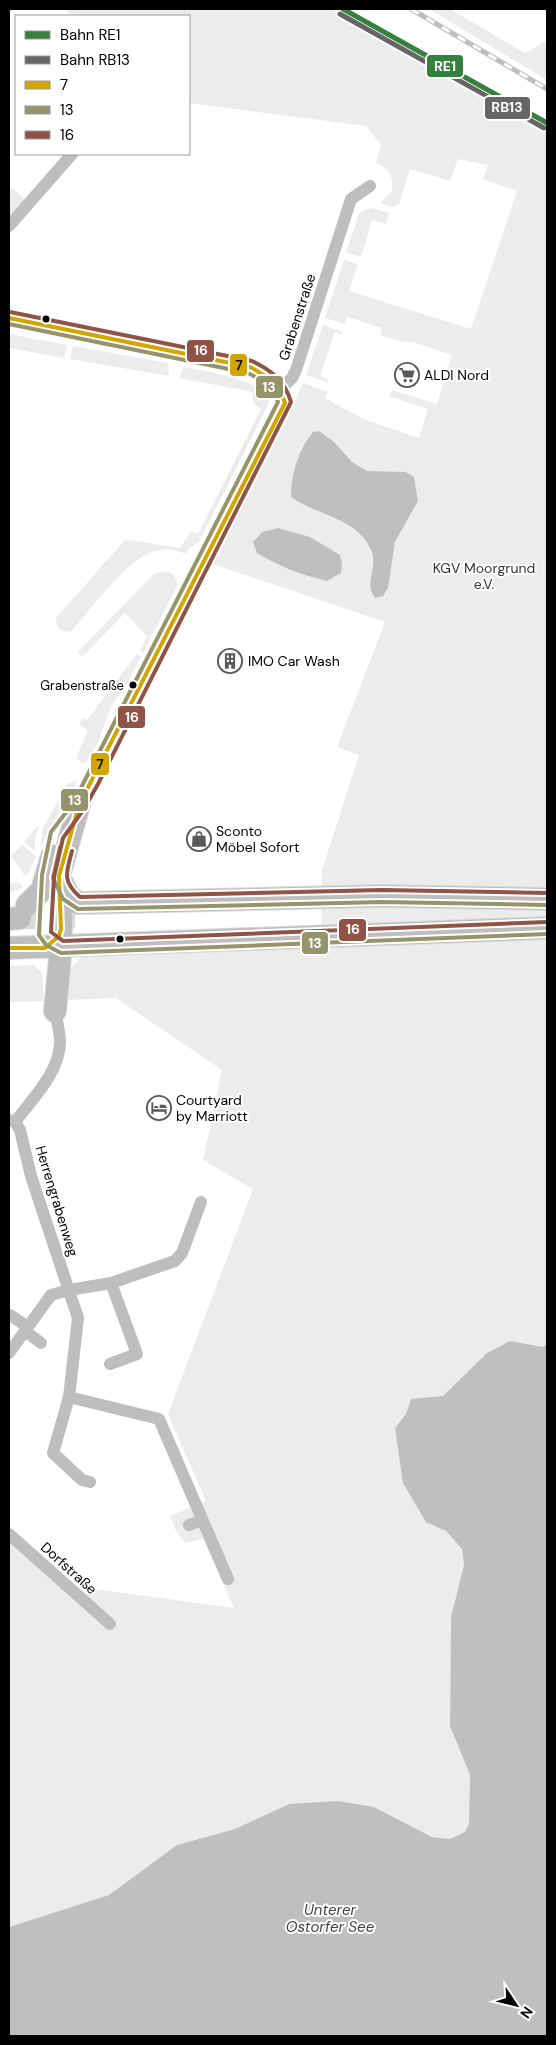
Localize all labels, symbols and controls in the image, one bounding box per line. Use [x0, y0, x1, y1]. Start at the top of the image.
legend [15, 15, 190, 155]
text: Bahn RE1 [60, 25, 121, 45]
text: Bahn RB13 [60, 50, 130, 70]
line badge: RE1 [426, 54, 464, 78]
text: RE1 [434, 57, 456, 75]
text: 7 [60, 75, 68, 95]
line badge: RB13 [484, 96, 531, 120]
text: RB13 [491, 98, 523, 116]
text: 13 [60, 100, 74, 120]
text: 16 [60, 125, 74, 145]
street label: Grabenstraße [275, 271, 320, 363]
unlabelled marker [41, 314, 51, 324]
line badge: 16 [186, 339, 215, 363]
text: 16 [194, 341, 208, 359]
line badge: 7 [229, 353, 248, 377]
text: 7 [235, 356, 243, 374]
supermarket icon: ALDI Nord [394, 362, 420, 388]
place label: ALDI Nord [424, 366, 489, 384]
line badge: 13 [255, 375, 284, 399]
text: 13 [262, 378, 276, 396]
park label: KGV Moorgrund e.V. [433, 559, 535, 593]
building icon: IMO Car Wash [217, 648, 243, 674]
place label: IMO Car Wash [248, 652, 340, 670]
place label: Grabenstraße [40, 677, 124, 694]
marker: Grabenstraße [128, 680, 138, 690]
line badge: 16 [117, 705, 146, 729]
text: 16 [125, 708, 139, 726]
line badge: 7 [90, 752, 110, 776]
text: 7 [96, 755, 104, 773]
line badge: 13 [60, 788, 89, 812]
text: 13 [68, 791, 82, 809]
place label: Sconto Möbel Sofort [216, 822, 300, 856]
shop icon: Sconto Möbel Sofort [186, 826, 212, 852]
line badge: 16 [338, 918, 367, 942]
text: 16 [346, 920, 360, 938]
line badge: 13 [301, 931, 329, 955]
unlabelled marker [115, 934, 125, 944]
text: 13 [308, 934, 322, 952]
place label: Courtyard by Marriott [176, 1091, 248, 1125]
hotel icon: Courtyard by Marriott [146, 1095, 172, 1121]
street label: Herrengrabenweg [32, 1143, 82, 1259]
street label: Dorfstraße [37, 1538, 101, 1598]
water label: Unterer Ostorfer See [286, 1900, 375, 1937]
north arrow [491, 1980, 541, 2030]
text: N [516, 2003, 537, 2022]

